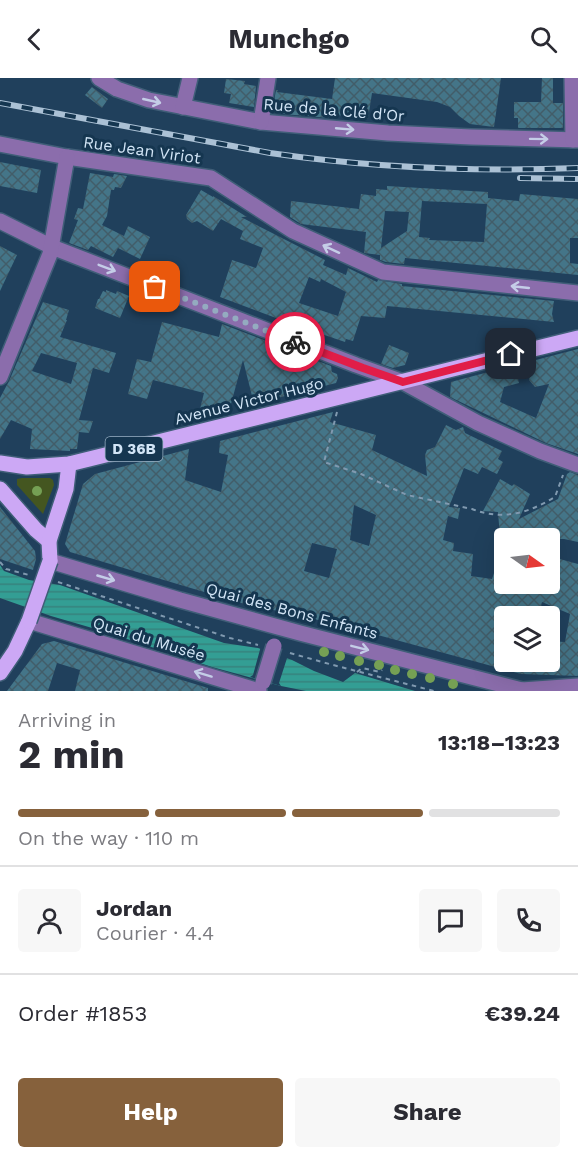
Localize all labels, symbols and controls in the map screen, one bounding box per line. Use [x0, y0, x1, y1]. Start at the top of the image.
icon: back [18, 23, 51, 56]
text: Munchgo [228, 23, 350, 55]
icon: search [527, 23, 560, 56]
street label: Rue de la Clé d'Or [263, 94, 406, 126]
one-way arrow [142, 95, 161, 107]
one-way arrow [334, 124, 354, 135]
street label: Rue Jean Viriot [82, 132, 202, 168]
one-way arrow [529, 133, 549, 145]
one-way arrow [322, 242, 340, 254]
pin [129, 261, 180, 312]
one-way arrow [97, 263, 115, 274]
icon: bag [138, 270, 171, 303]
one-way arrow [510, 281, 530, 292]
courier [265, 312, 325, 372]
icon: bike [279, 326, 312, 359]
pin [485, 328, 536, 379]
icon: home [494, 337, 527, 370]
street label: Avenue Victor Hugo [173, 373, 325, 429]
road number: D 36B [106, 437, 162, 461]
north arrow [494, 528, 560, 594]
map controls [494, 528, 560, 672]
one-way arrow [96, 573, 115, 584]
street label: Quai des Bons Enfants [204, 579, 380, 643]
button: layers [494, 606, 560, 672]
street label: Quai du Musée [91, 613, 207, 665]
one-way arrow [351, 643, 370, 655]
one-way arrow [194, 668, 213, 679]
text: Arriving in [18, 708, 116, 732]
text: 13:18–13:23 [438, 730, 560, 755]
text: 2 min [18, 732, 125, 777]
text: On the way · 110 m [18, 826, 199, 850]
button: person [18, 889, 81, 952]
button: chat [419, 889, 482, 952]
button: phone [497, 889, 560, 952]
text: Jordan [96, 896, 172, 921]
text: Courier · 4.4 [96, 921, 214, 945]
text: Order #1853 [18, 1001, 147, 1026]
text: €39.24 [485, 1001, 560, 1026]
button: Help [18, 1078, 283, 1147]
button: Share [295, 1078, 560, 1147]

